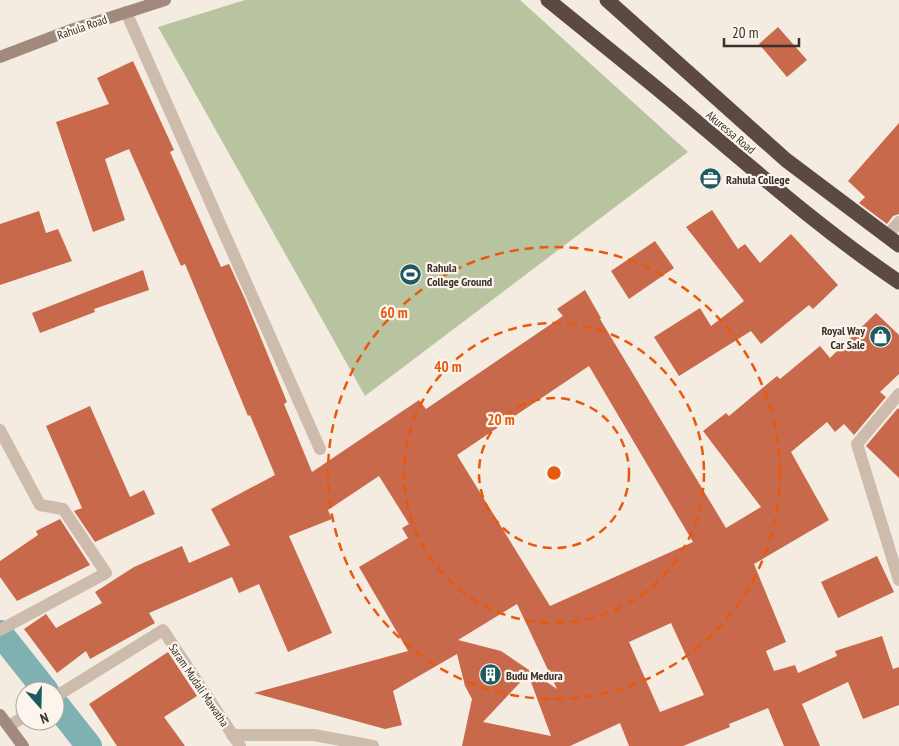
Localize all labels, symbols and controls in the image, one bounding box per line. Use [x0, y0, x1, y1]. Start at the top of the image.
street label: Rahula Road [55, 11, 109, 43]
scale bar [724, 15, 799, 47]
text: 20 m [732, 23, 758, 42]
street label: Akuressa Road [703, 107, 759, 157]
office icon: Rahula College [698, 167, 722, 191]
place label: Rahula College [726, 172, 790, 187]
place label: Rahula College Ground [427, 260, 492, 289]
sports icon: Rahula College Ground [399, 262, 423, 286]
text: 60 m [380, 303, 408, 322]
place label: Royal Way Car Sale [821, 323, 865, 352]
shop icon: Royal Way Car Sale [869, 325, 893, 349]
text: 40 m [434, 357, 462, 376]
text: 20 m [487, 410, 515, 429]
centre of rings [545, 464, 563, 482]
street label: Saram Mudali Mawatha [166, 641, 232, 730]
building icon: Budu Medura [478, 663, 502, 687]
place label: Budu Medura [506, 668, 563, 683]
north arrow [15, 681, 65, 731]
text: N [38, 708, 51, 728]

